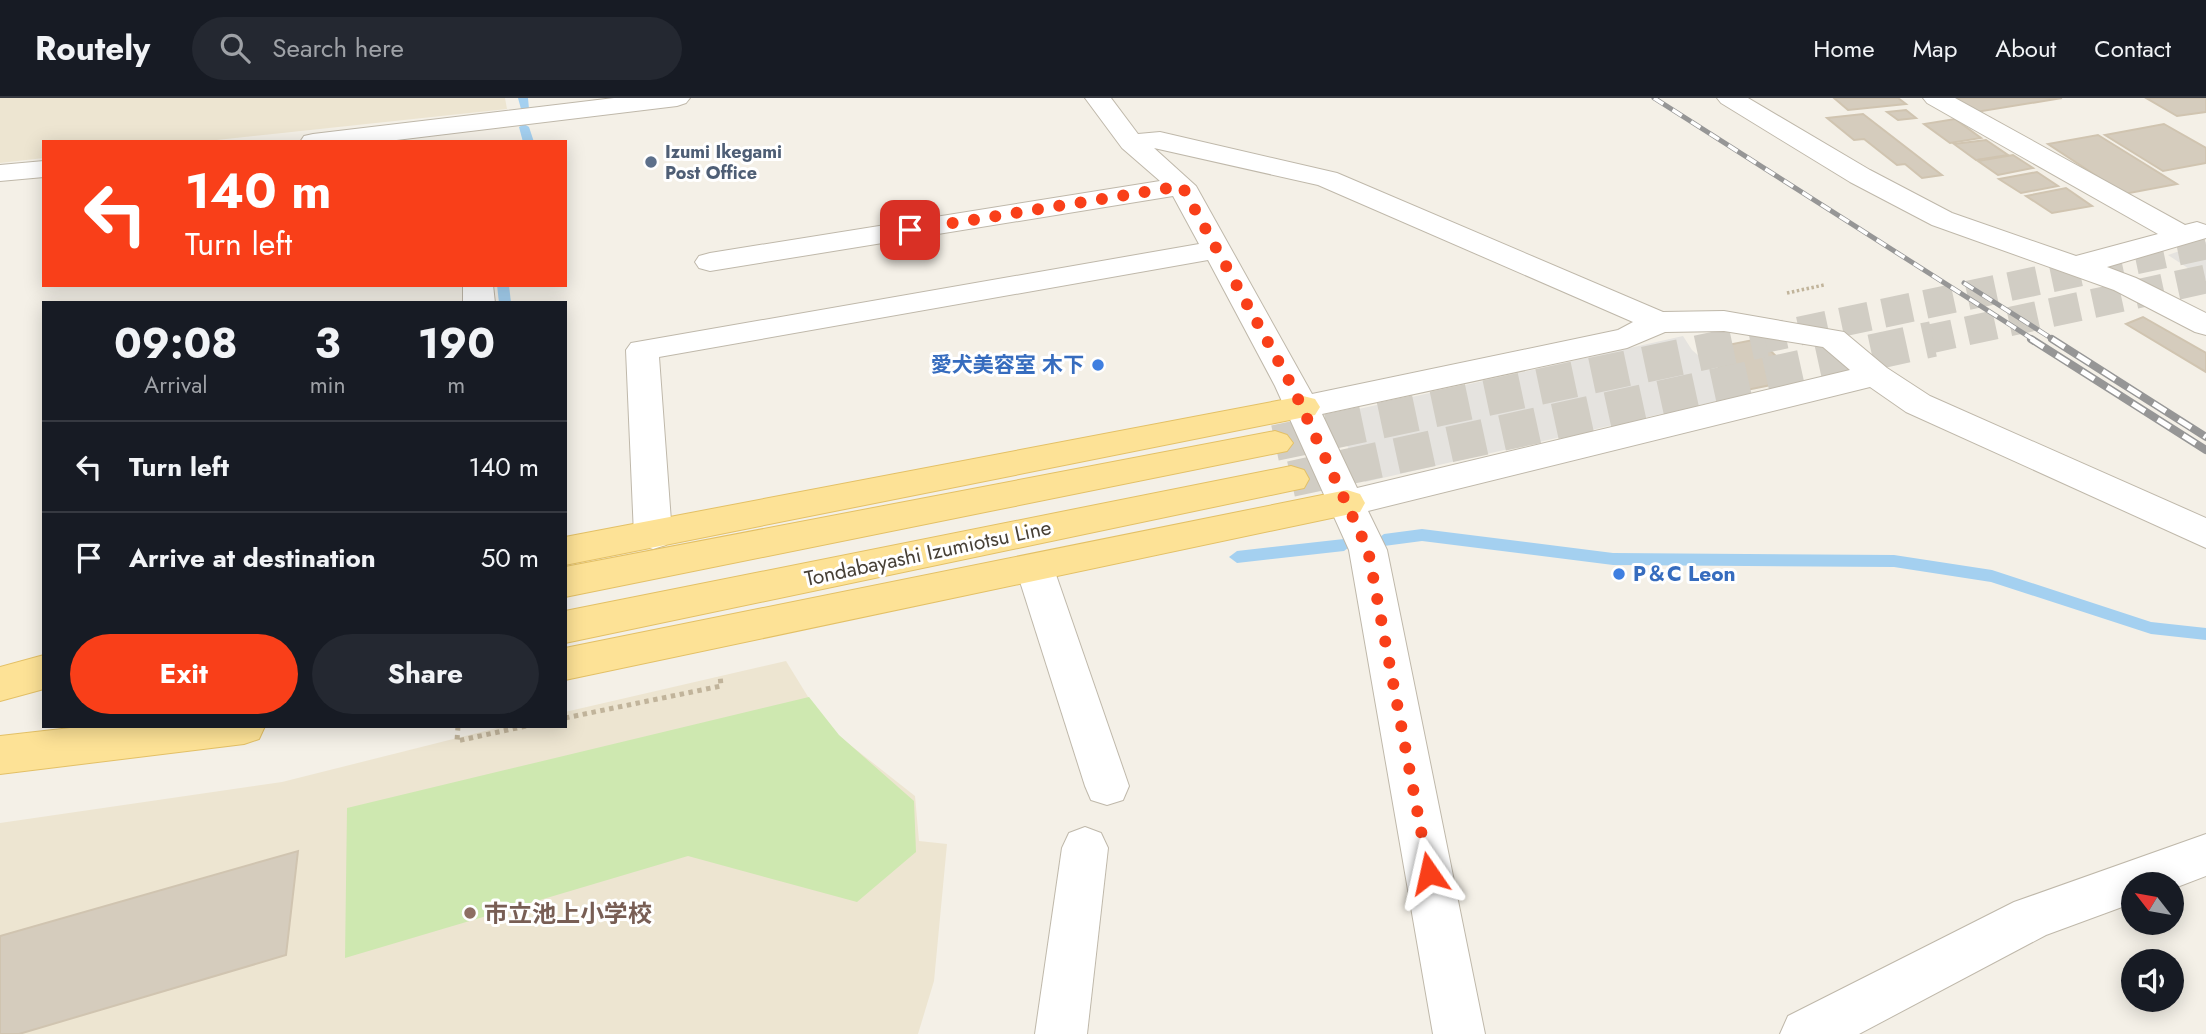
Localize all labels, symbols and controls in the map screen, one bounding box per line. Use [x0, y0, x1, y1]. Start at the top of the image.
search box [192, 17, 682, 80]
text: Routely [35, 25, 150, 72]
icon: search [216, 29, 254, 67]
text: Search here [272, 29, 404, 67]
text: Home [1813, 31, 1875, 66]
text: Map [1913, 31, 1957, 66]
text: About [1995, 31, 2056, 66]
text: Contact [2094, 31, 2171, 66]
place label: Izumi Ikegami Post Office [665, 139, 782, 186]
marker: Izumi Ikegami Post Office [643, 154, 659, 170]
text: 140 m [185, 156, 331, 226]
icon: left [70, 168, 161, 259]
pin [880, 200, 940, 260]
icon: arrive [891, 211, 929, 249]
text: Turn left [185, 221, 292, 267]
text: 09:08 [114, 313, 238, 374]
text: 3 [315, 313, 341, 374]
text: 190 [418, 313, 495, 374]
place label: 愛犬美容室 木下 [931, 350, 1084, 380]
marker: 愛犬美容室 木下 [1090, 357, 1106, 373]
text: Arrival [144, 368, 208, 402]
text: min [310, 368, 346, 402]
text: m [447, 368, 465, 402]
icon: left [70, 448, 108, 486]
text: Turn left [129, 448, 229, 486]
text: 140 m [468, 448, 539, 486]
street label: Tondabayashi Izumiotsu Line [802, 512, 1054, 594]
icon: arrive [70, 539, 108, 577]
text: Arrive at destination [129, 539, 376, 577]
text: 50 m [481, 539, 539, 577]
place label: P＆C Leon [1633, 559, 1736, 589]
marker: P＆C Leon [1611, 566, 1627, 582]
button: Exit [70, 634, 298, 714]
button: Share [312, 634, 539, 714]
position arrow [1392, 836, 1466, 910]
north arrow [2121, 872, 2184, 934]
map controls [2121, 872, 2184, 1012]
place label: 市立池上小学校 [484, 896, 652, 931]
marker: 市立池上小学校 [462, 905, 478, 921]
button: sound [2121, 949, 2184, 1012]

